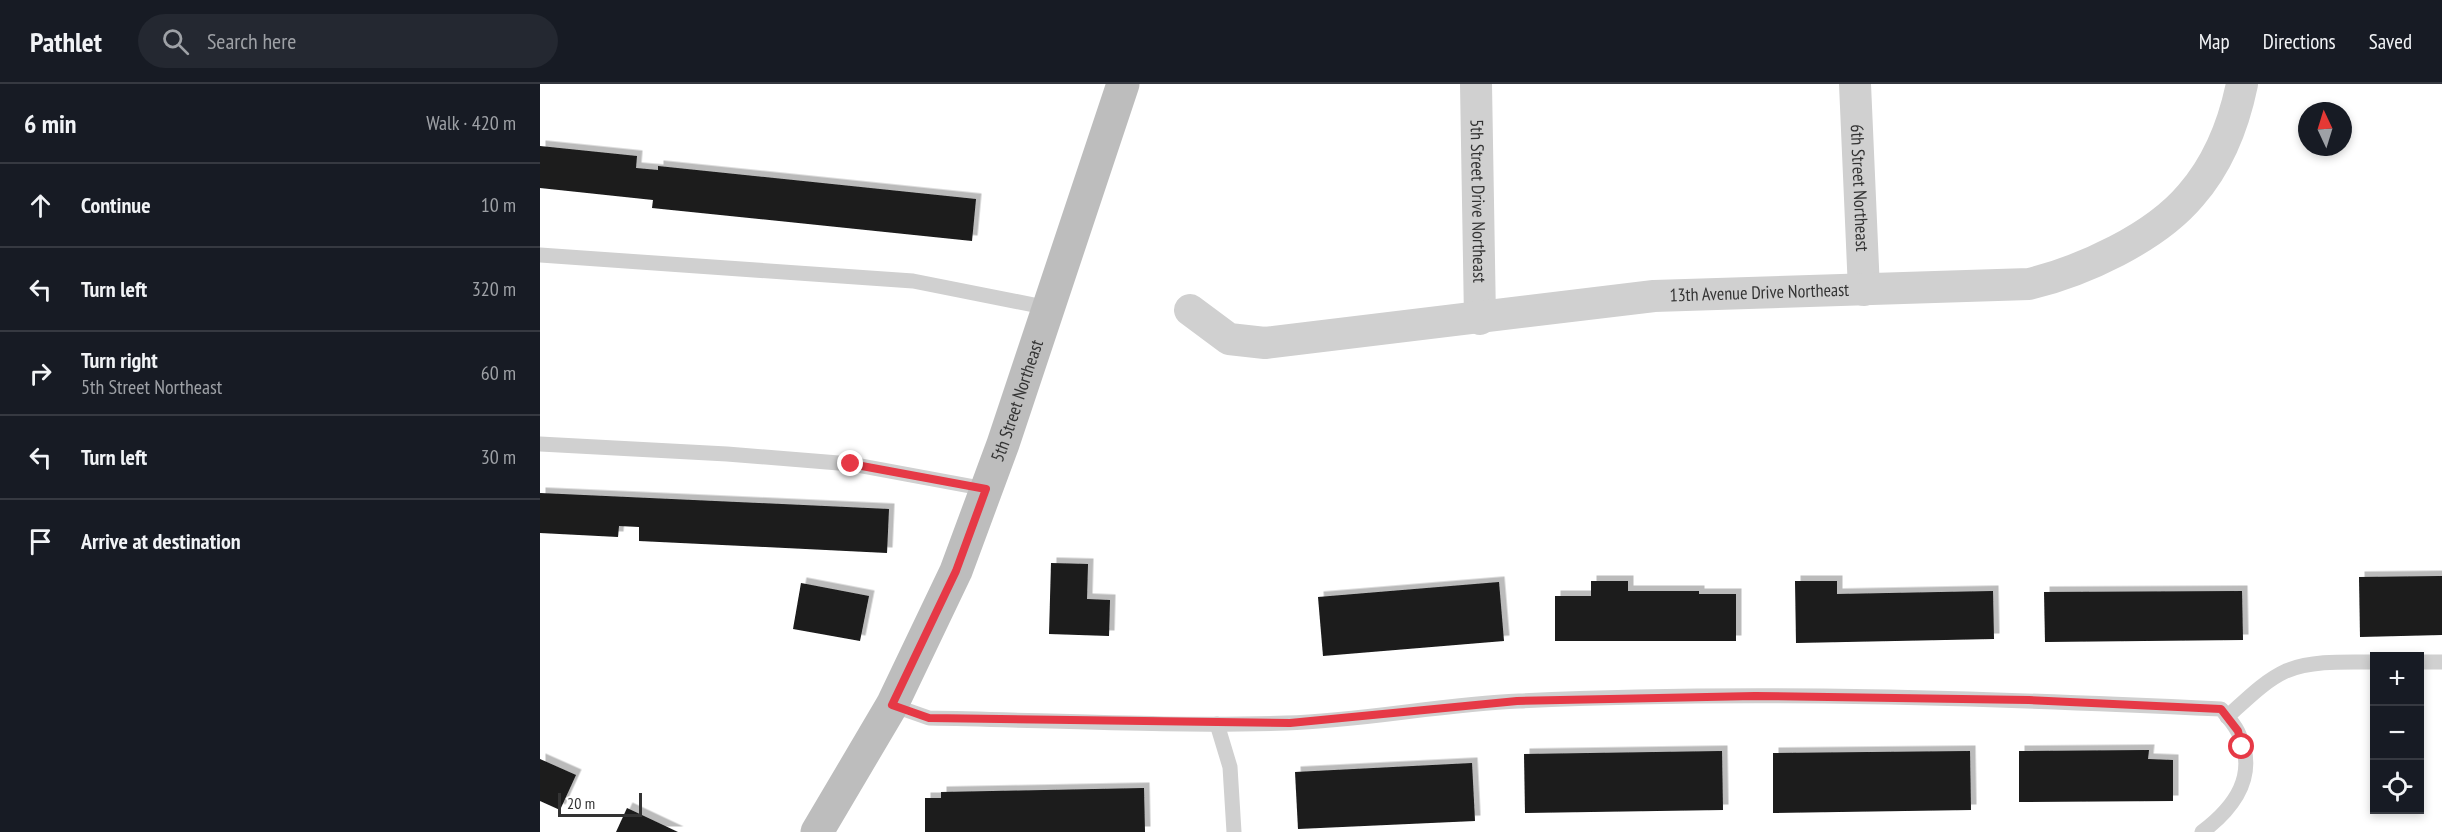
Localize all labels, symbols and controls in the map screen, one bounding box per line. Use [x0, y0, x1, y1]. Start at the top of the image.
search box [138, 14, 558, 68]
text: Pathlet [30, 23, 102, 60]
icon: search [159, 25, 192, 58]
text: Search here [207, 27, 296, 55]
text: Map [2199, 28, 2230, 55]
text: Directions [2263, 28, 2336, 55]
text: Saved [2369, 28, 2412, 55]
north arrow [2298, 102, 2352, 156]
text: 6 min [24, 107, 77, 140]
text: Walk · 420 m [426, 110, 516, 136]
street label: 5th Street Drive Northeast [1466, 119, 1491, 283]
street label: 6th Street Northeast [1846, 124, 1874, 252]
icon: ahead [24, 189, 57, 222]
text: Continue [81, 191, 151, 219]
text: 10 m [481, 192, 516, 218]
icon: left [24, 273, 57, 306]
text: Turn left [81, 275, 147, 303]
text: 320 m [472, 276, 516, 302]
street label: 13th Avenue Drive Northeast [1669, 278, 1850, 306]
street label: 5th Street Northeast [985, 337, 1048, 465]
text: Turn right [81, 346, 158, 374]
icon: right [24, 357, 57, 390]
text: 60 m [481, 360, 516, 386]
text: 5th Street Northeast [81, 374, 222, 400]
icon: left [24, 441, 57, 474]
text: Turn left [81, 443, 147, 471]
text: 30 m [481, 444, 516, 470]
route end [837, 450, 863, 476]
icon: arrive [24, 525, 57, 558]
text: Arrive at destination [81, 527, 241, 555]
map controls [2370, 652, 2424, 814]
button: + [2370, 652, 2424, 706]
button: − [2370, 706, 2424, 760]
route start [2228, 733, 2254, 759]
button: locate [2370, 760, 2424, 814]
scale bar [558, 790, 642, 818]
text: 20 m [567, 793, 595, 813]

